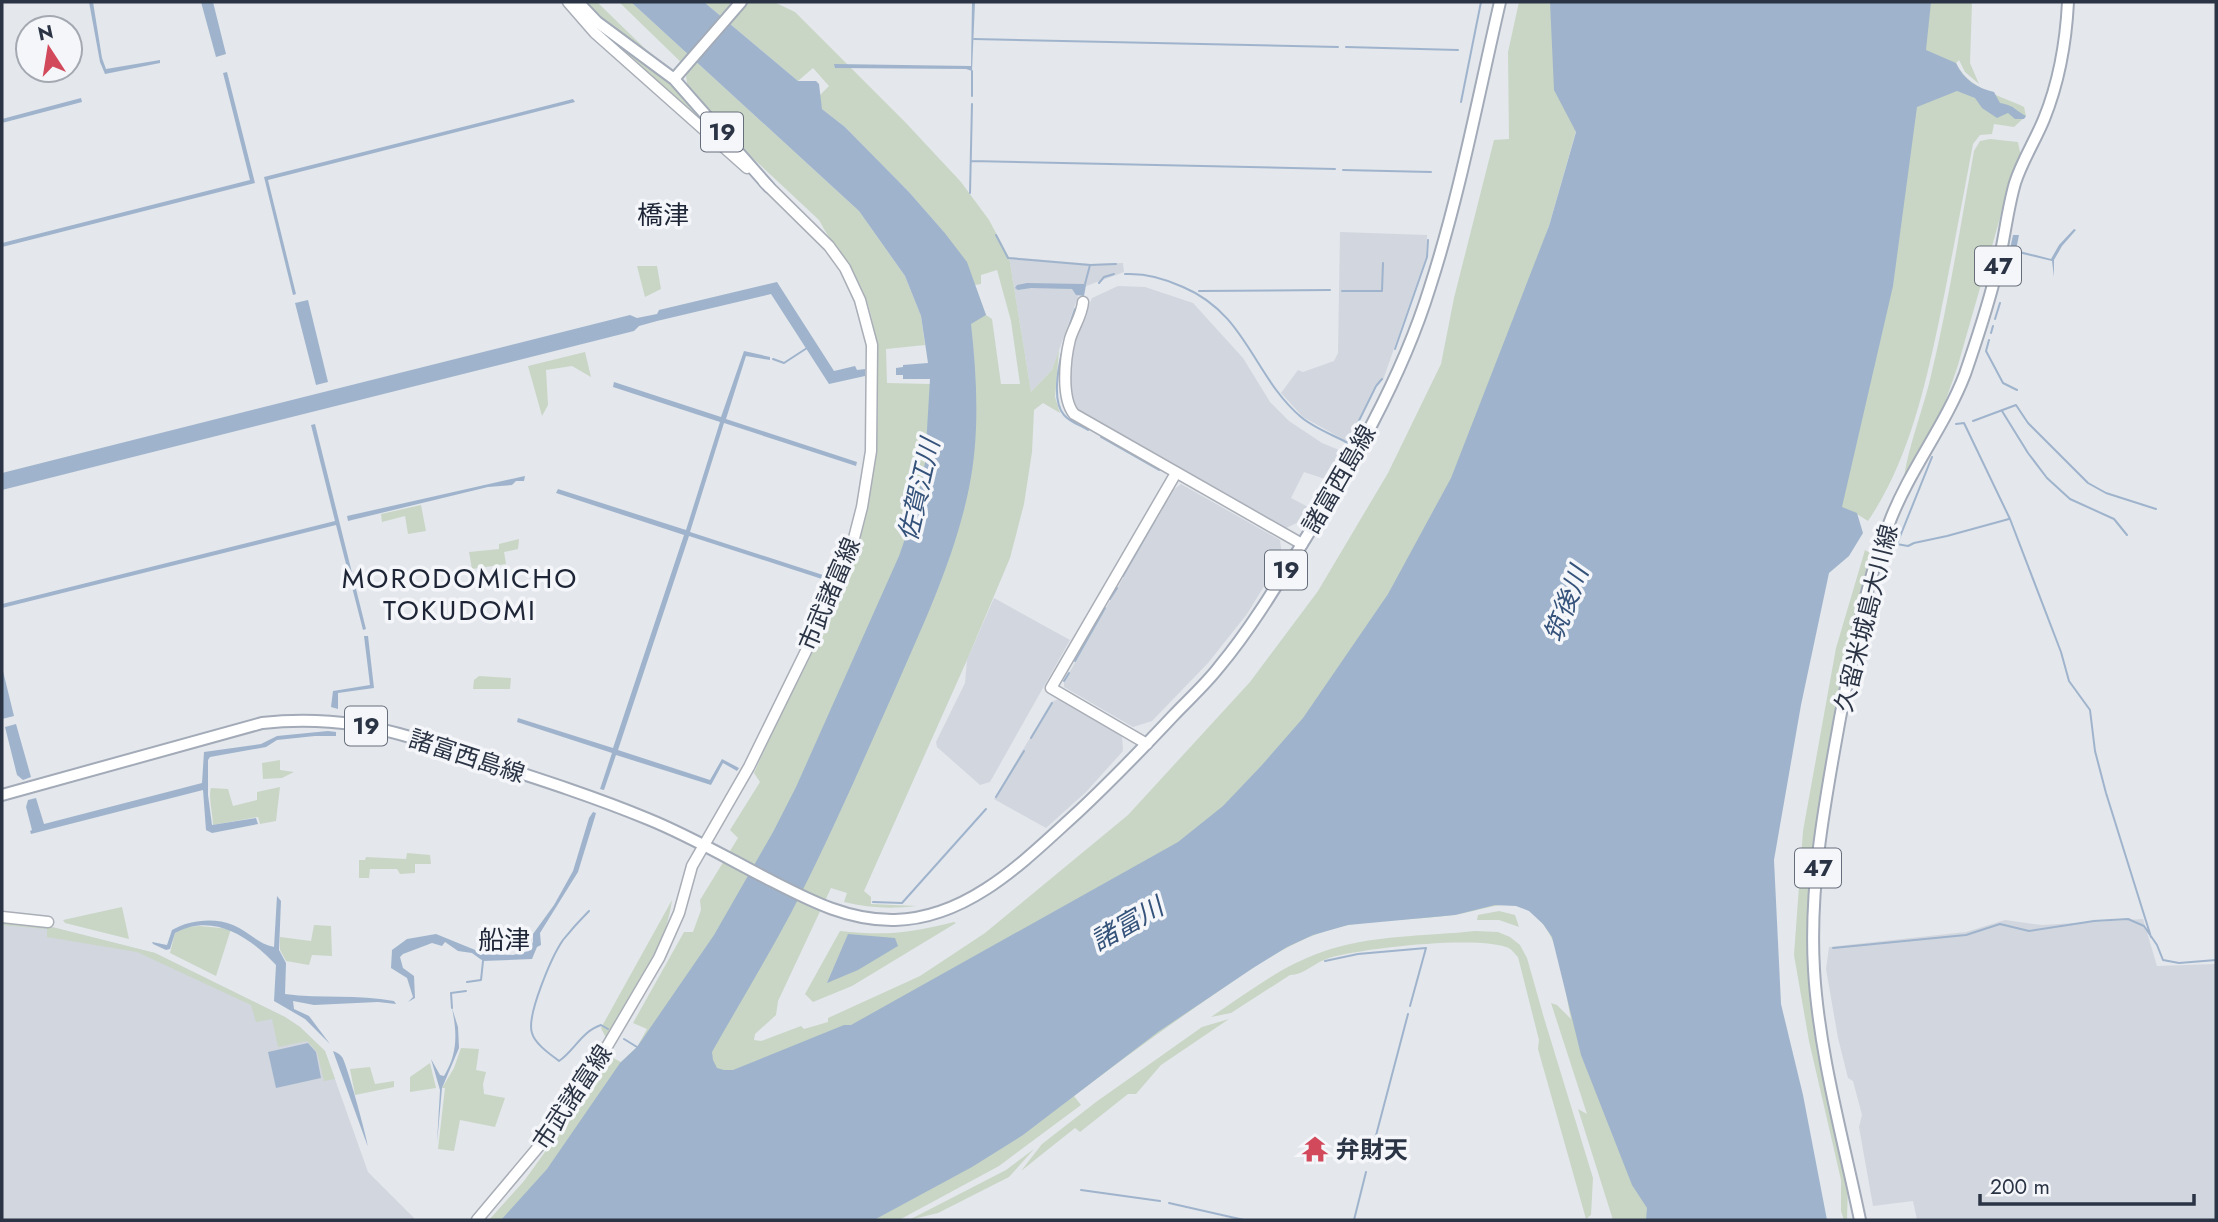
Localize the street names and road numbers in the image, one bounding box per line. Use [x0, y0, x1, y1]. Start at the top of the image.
road number: 19 [701, 113, 743, 152]
road number: 47 [1975, 246, 2021, 286]
street label: 諸富西島線 [1294, 418, 1384, 540]
street label: 久留米城島大川線 [1826, 521, 1906, 715]
street label: 市武諸富線 [789, 532, 869, 656]
road number: 19 [1265, 550, 1307, 590]
road number: 19 [345, 706, 387, 746]
street label: 諸富西島線 [405, 721, 529, 791]
road number: 47 [1795, 848, 1841, 888]
street label: 市武諸富線 [524, 1037, 620, 1157]

